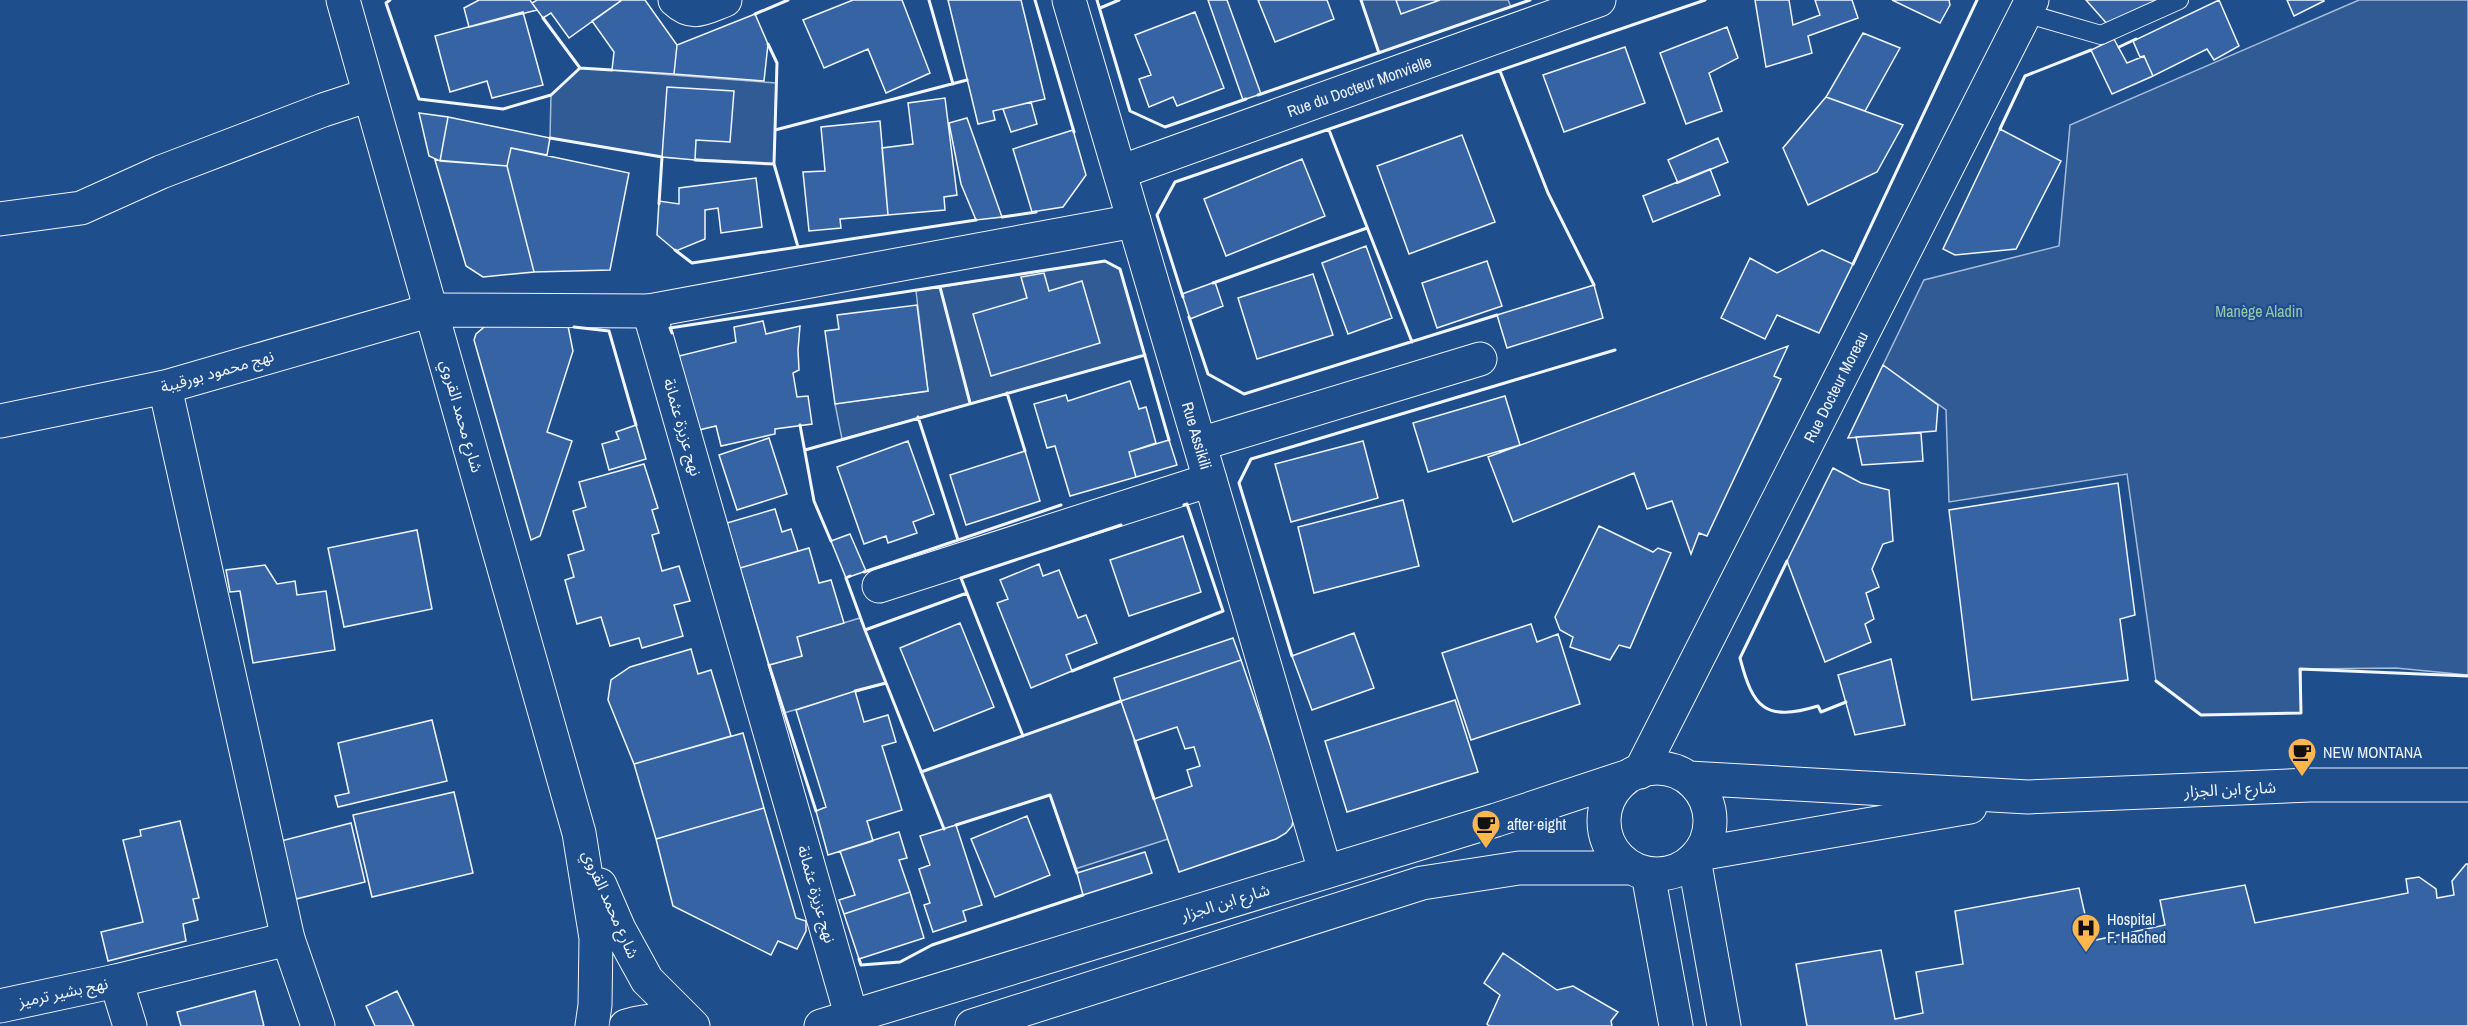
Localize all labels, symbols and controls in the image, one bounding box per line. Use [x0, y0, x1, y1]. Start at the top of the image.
street label: Rue du Docteur Monvielle [1284, 50, 1434, 122]
park label: Manège Aladin [2215, 300, 2303, 322]
street label: Rue Docteur Moreau [1798, 328, 1873, 446]
street label: نهج محمود بورقيبة [158, 344, 277, 400]
street label: شارع محمد القروي [433, 357, 489, 476]
street label: نهج عزيزة عثمانة [657, 375, 707, 479]
street label: Rue Assikili [1177, 399, 1217, 472]
cafe icon: NEW MONTANA [2286, 736, 2318, 778]
place label: NEW MONTANA [2323, 741, 2422, 763]
street label: شارع ابن الجزار [2182, 776, 2277, 804]
cafe icon: after eight [1470, 808, 1502, 850]
place label: after eight [1507, 813, 1566, 835]
street label: نهج عزيزة عثمانة [791, 842, 841, 946]
street label: شارع محمد القروي [575, 846, 645, 962]
street label: شارع ابن الجزار [1177, 878, 1273, 928]
place label: Hospital F. Hached [2107, 908, 2166, 948]
hospital icon: Hospital F. Hached [2070, 912, 2102, 954]
street label: نهج بشير ترميز [15, 972, 110, 1014]

